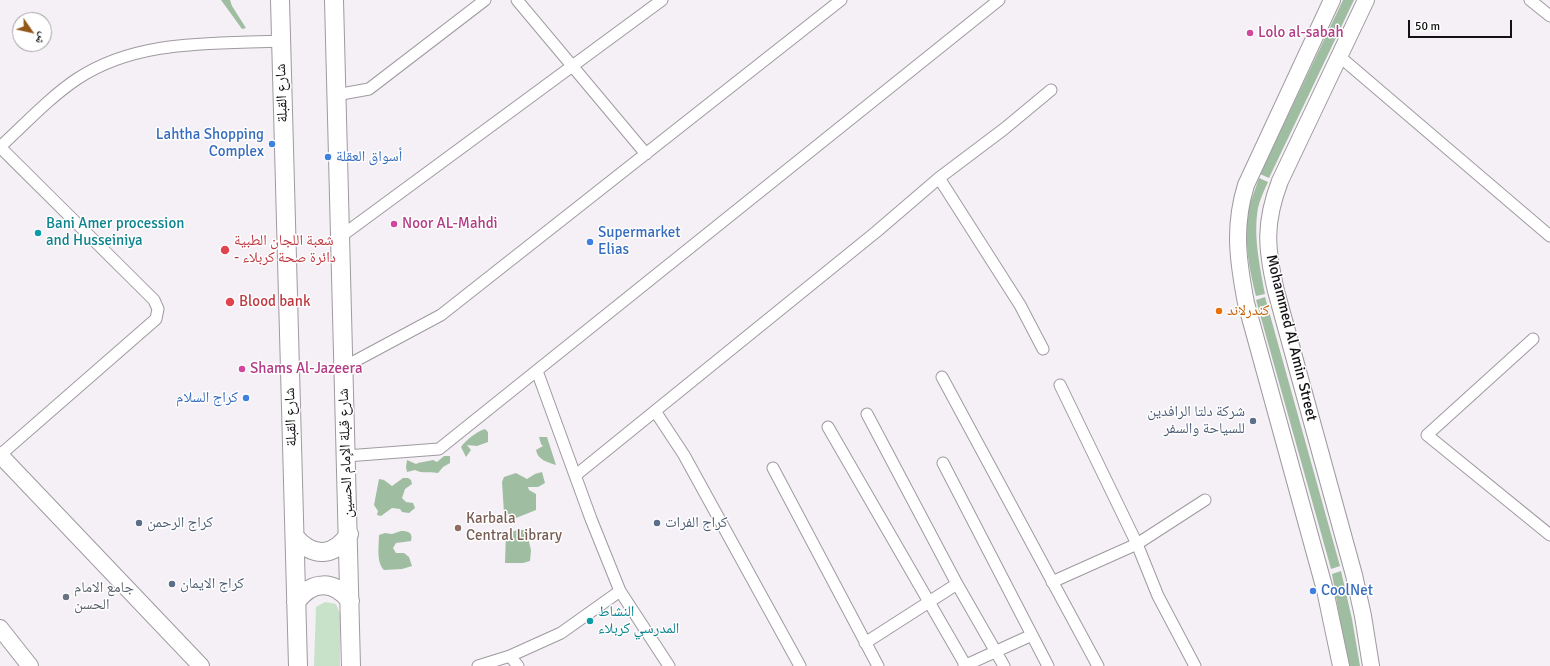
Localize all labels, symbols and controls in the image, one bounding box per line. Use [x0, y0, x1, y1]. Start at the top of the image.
north arrow [12, 12, 52, 52]
scale bar [1410, 12, 1514, 38]
text: 50 m [1415, 19, 1440, 34]
place label: Lolo al-sabah [1258, 24, 1344, 42]
marker: Lolo al-sabah [1245, 28, 1255, 38]
text: ش [33, 30, 50, 47]
street label: شارع القبلة [272, 63, 292, 123]
place label: Lahtha Shopping Complex [156, 126, 264, 161]
marker: Lahtha Shopping Complex [267, 139, 277, 149]
place label: أسواق العقلة [336, 148, 402, 166]
marker: أسواق العقلة [323, 152, 333, 162]
place label: Bani Amer procession and Husseiniya [46, 215, 184, 250]
place label: Noor AL-Mahdi [402, 215, 498, 233]
marker: Noor AL-Mahdi [389, 219, 399, 229]
place label: Supermarket Elias [598, 224, 681, 259]
marker: Bani Amer procession and Husseiniya [33, 228, 43, 238]
place label: شعبة اللجان الطبية - دائرة صحة كربلاء [234, 232, 336, 267]
marker: Supermarket Elias [585, 237, 595, 247]
marker: شعبة اللجان الطبية - دائرة صحة كربلاء [219, 244, 231, 256]
street label: Mohammed Al Amin Street [1262, 253, 1320, 423]
place label: Blood bank [239, 293, 310, 311]
marker: Blood bank [224, 296, 236, 308]
place label: كندرلاند [1227, 302, 1270, 320]
marker: كندرلاند [1214, 306, 1224, 316]
place label: Shams Al-Jazeera [250, 360, 363, 378]
marker: Shams Al-Jazeera [237, 364, 247, 374]
street label: شارع القبلة [281, 387, 301, 447]
street label: شارع قبلة الإمام الحسين [335, 388, 357, 518]
place label: كراج السلام [176, 389, 238, 407]
marker: كراج السلام [241, 393, 251, 403]
place label: شركة دلتا الرافدين للسياحة والسفر [1147, 403, 1245, 438]
marker: شركة دلتا الرافدين للسياحة والسفر [1248, 416, 1258, 426]
place label: Karbala Central Library [466, 510, 562, 545]
place label: كراج الرحمن [147, 514, 213, 532]
place label: كراج الفرات [665, 514, 727, 532]
marker: كراج الرحمن [134, 518, 144, 528]
marker: كراج الفرات [652, 518, 662, 528]
marker: Karbala Central Library [453, 523, 463, 533]
place label: كراج الايمان [180, 575, 244, 593]
place label: جامع الامام الحسن [74, 579, 134, 614]
marker: كراج الايمان [167, 579, 177, 589]
place label: CoolNet [1321, 582, 1373, 600]
marker: CoolNet [1308, 586, 1318, 596]
marker: جامع الامام الحسن [61, 592, 71, 602]
place label: النشاط المدرسي كربلاء [598, 603, 679, 638]
marker: النشاط المدرسي كربلاء [585, 616, 595, 626]

